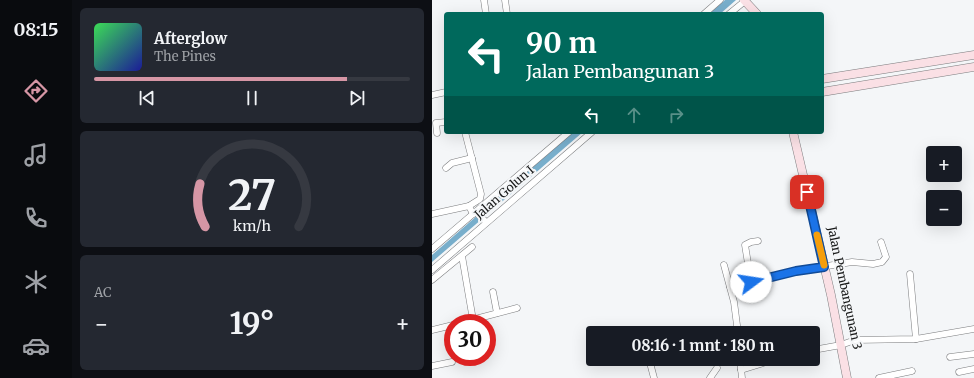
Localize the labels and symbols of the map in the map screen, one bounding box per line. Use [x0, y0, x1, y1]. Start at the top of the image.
street label: Jalan Golun I [470, 162, 537, 223]
pin [790, 175, 824, 209]
street label: Jalan Pembangunan 3 [824, 224, 865, 351]
position arrow [730, 261, 772, 303]
speed limit sign: 30 [444, 314, 496, 366]

